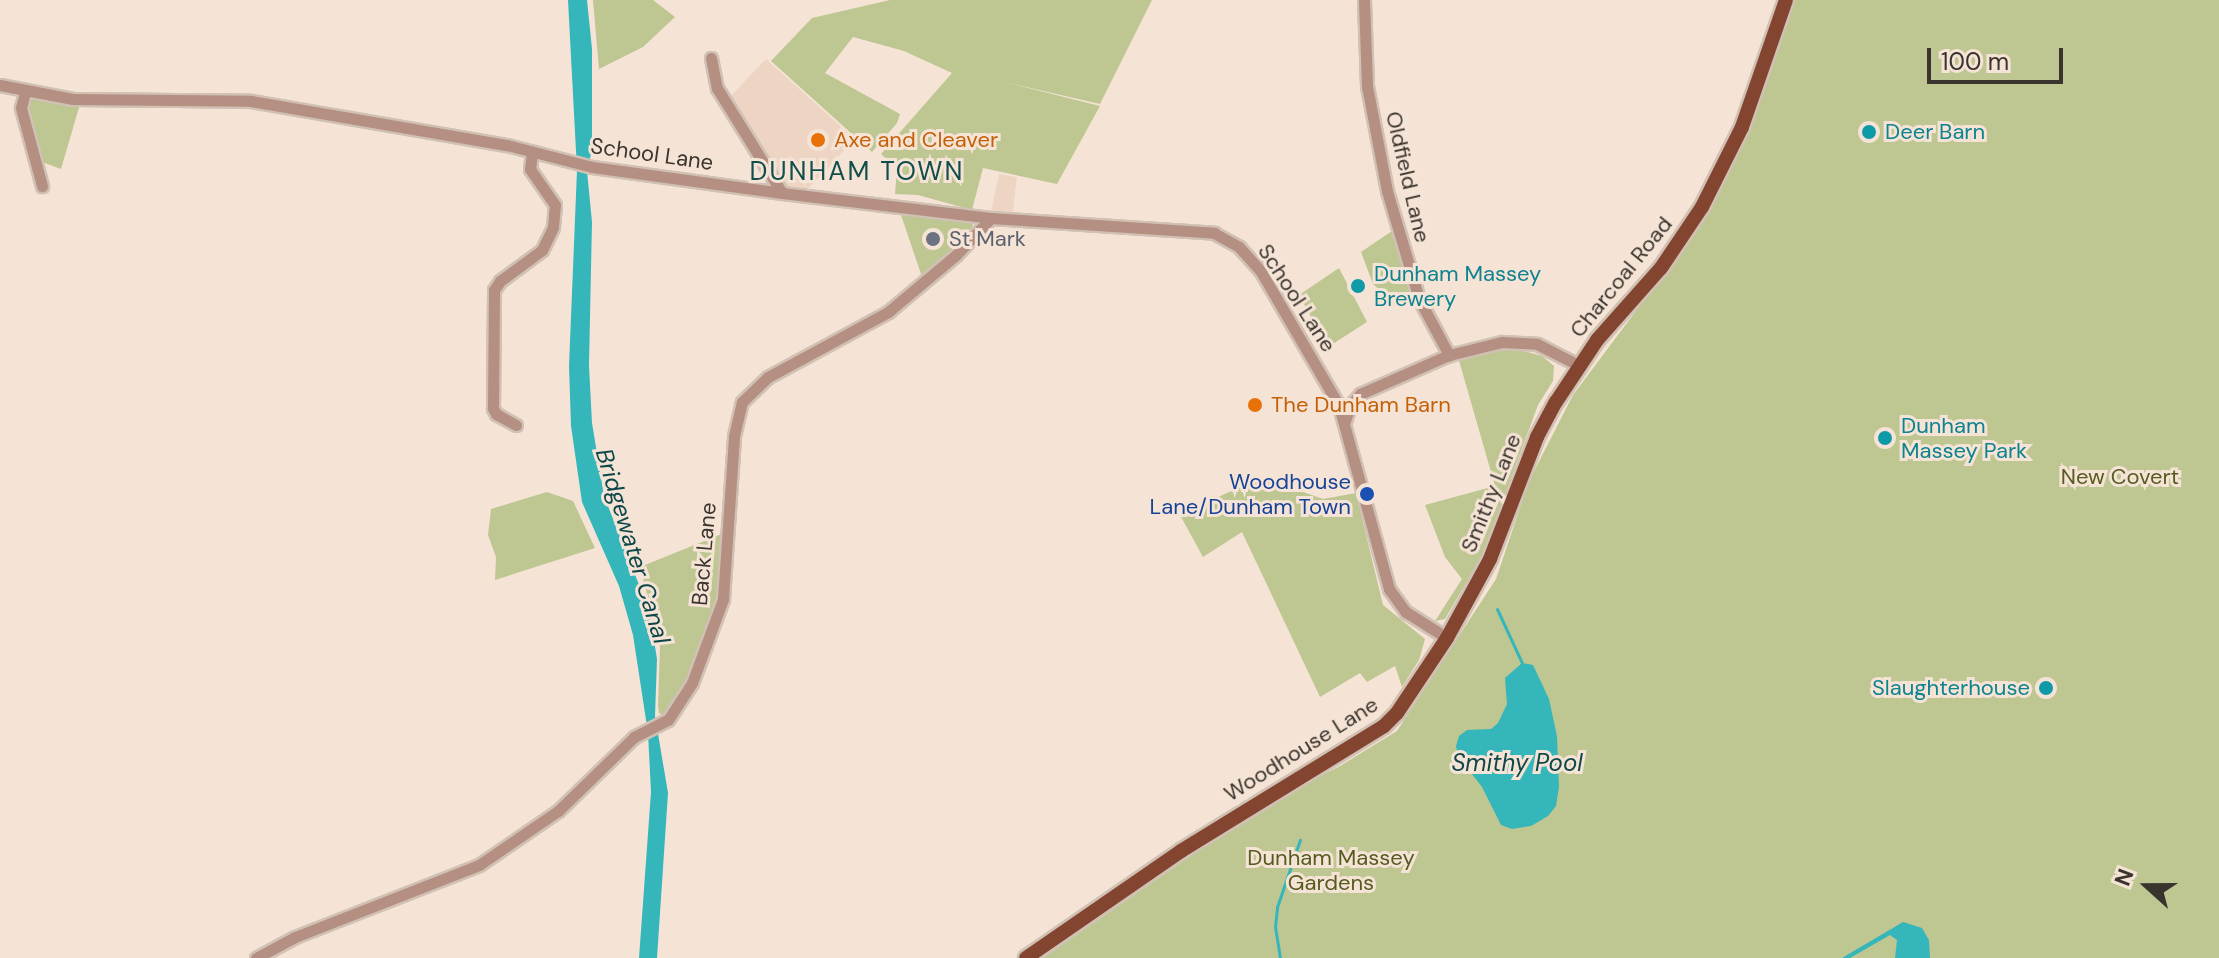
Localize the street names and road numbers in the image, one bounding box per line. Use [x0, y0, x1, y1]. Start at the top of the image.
street label: Oldfield Lane [1380, 109, 1436, 245]
street label: School Lane [589, 132, 715, 176]
street label: Charcoal Road [1564, 211, 1678, 343]
street label: School Lane [1252, 239, 1342, 357]
street label: Smithy Lane [1455, 430, 1527, 556]
street label: Back Lane [686, 501, 722, 607]
street label: Woodhouse Lane [1219, 691, 1383, 807]

